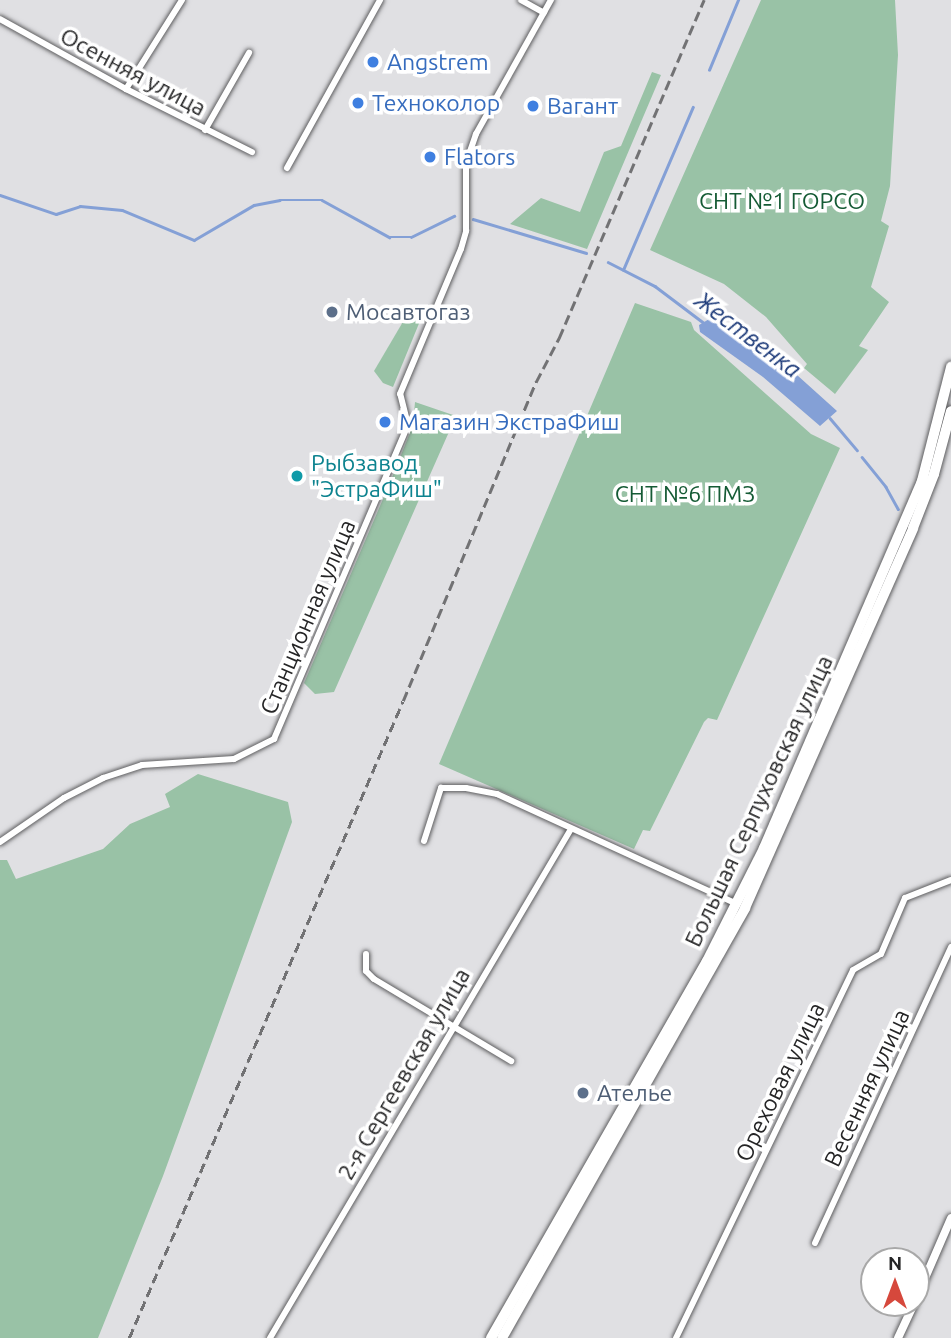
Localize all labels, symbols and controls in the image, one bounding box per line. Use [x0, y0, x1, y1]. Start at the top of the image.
street label: Осенняя улица [55, 22, 211, 122]
place label: Angstrem [387, 48, 489, 76]
marker: Angstrem [365, 54, 381, 70]
place label: Техноколор [372, 89, 500, 117]
place label: Вагант [547, 92, 618, 120]
marker: Техноколор [350, 95, 366, 111]
marker: Вагант [525, 98, 541, 114]
place label: Flators [444, 143, 515, 171]
marker: Flators [422, 149, 438, 165]
park label: СНТ №1 ГОРСО [699, 187, 865, 215]
water label: Жественка [689, 286, 807, 384]
place label: Мосавтогаз [346, 298, 470, 326]
marker: Мосавтогаз [324, 304, 340, 320]
place label: Магазин ЭкстраФиш [399, 408, 619, 436]
marker: Магазин ЭкстраФиш [377, 414, 393, 430]
place label: Рыбзавод "ЭстраФиш" [311, 449, 442, 503]
marker: Рыбзавод "ЭстраФиш" [289, 468, 305, 484]
park label: СНТ №6 ПМЗ [615, 480, 755, 508]
street label: Станционная улица [254, 515, 362, 719]
street label: Большая Серпуховская улица [679, 651, 839, 951]
street label: 2-я Сергеевская улица [332, 963, 476, 1185]
street label: Ореховая улица [729, 998, 831, 1166]
street label: Весенняя улица [818, 1005, 916, 1171]
place label: Ателье [597, 1079, 672, 1107]
marker: Ателье [575, 1085, 591, 1101]
north arrow [860, 1247, 930, 1317]
text: N [888, 1252, 902, 1274]

